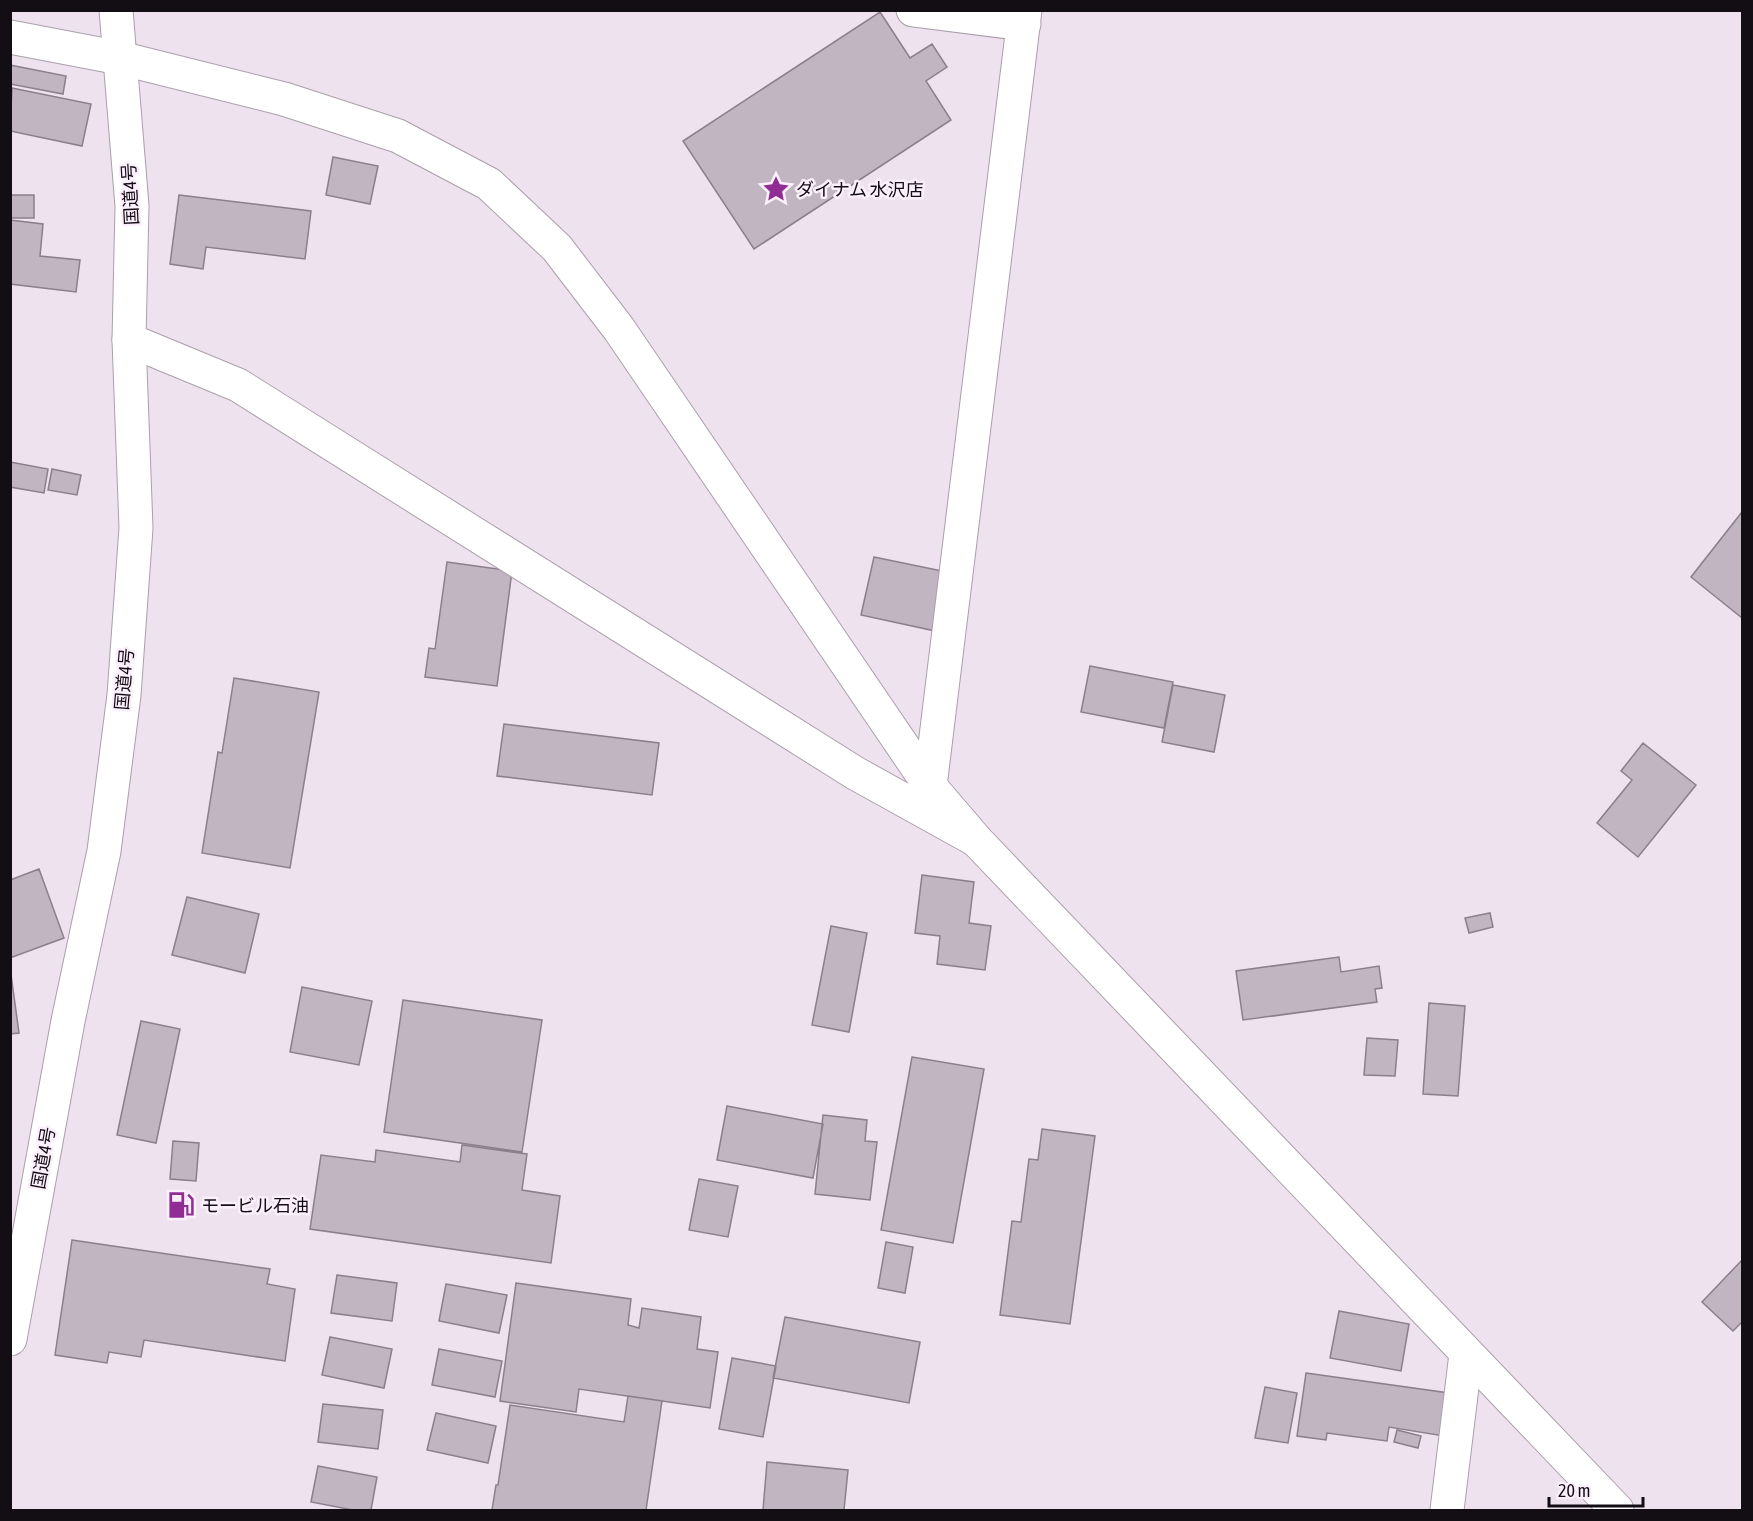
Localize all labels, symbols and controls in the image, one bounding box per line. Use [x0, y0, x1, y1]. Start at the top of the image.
street label: 国道4号 [118, 162, 142, 226]
place icon: ダイナム 水沢店 [761, 174, 791, 204]
place label: ダイナム 水沢店 [796, 179, 924, 200]
street label: 国道4号 [111, 647, 137, 711]
street label: 国道4号 [27, 1125, 59, 1191]
fuel station icon: モービル石油 [166, 1190, 196, 1220]
place label: モービル石油 [201, 1195, 309, 1216]
scale bar [1549, 1470, 1644, 1508]
text: 20 m [1558, 1480, 1590, 1501]

